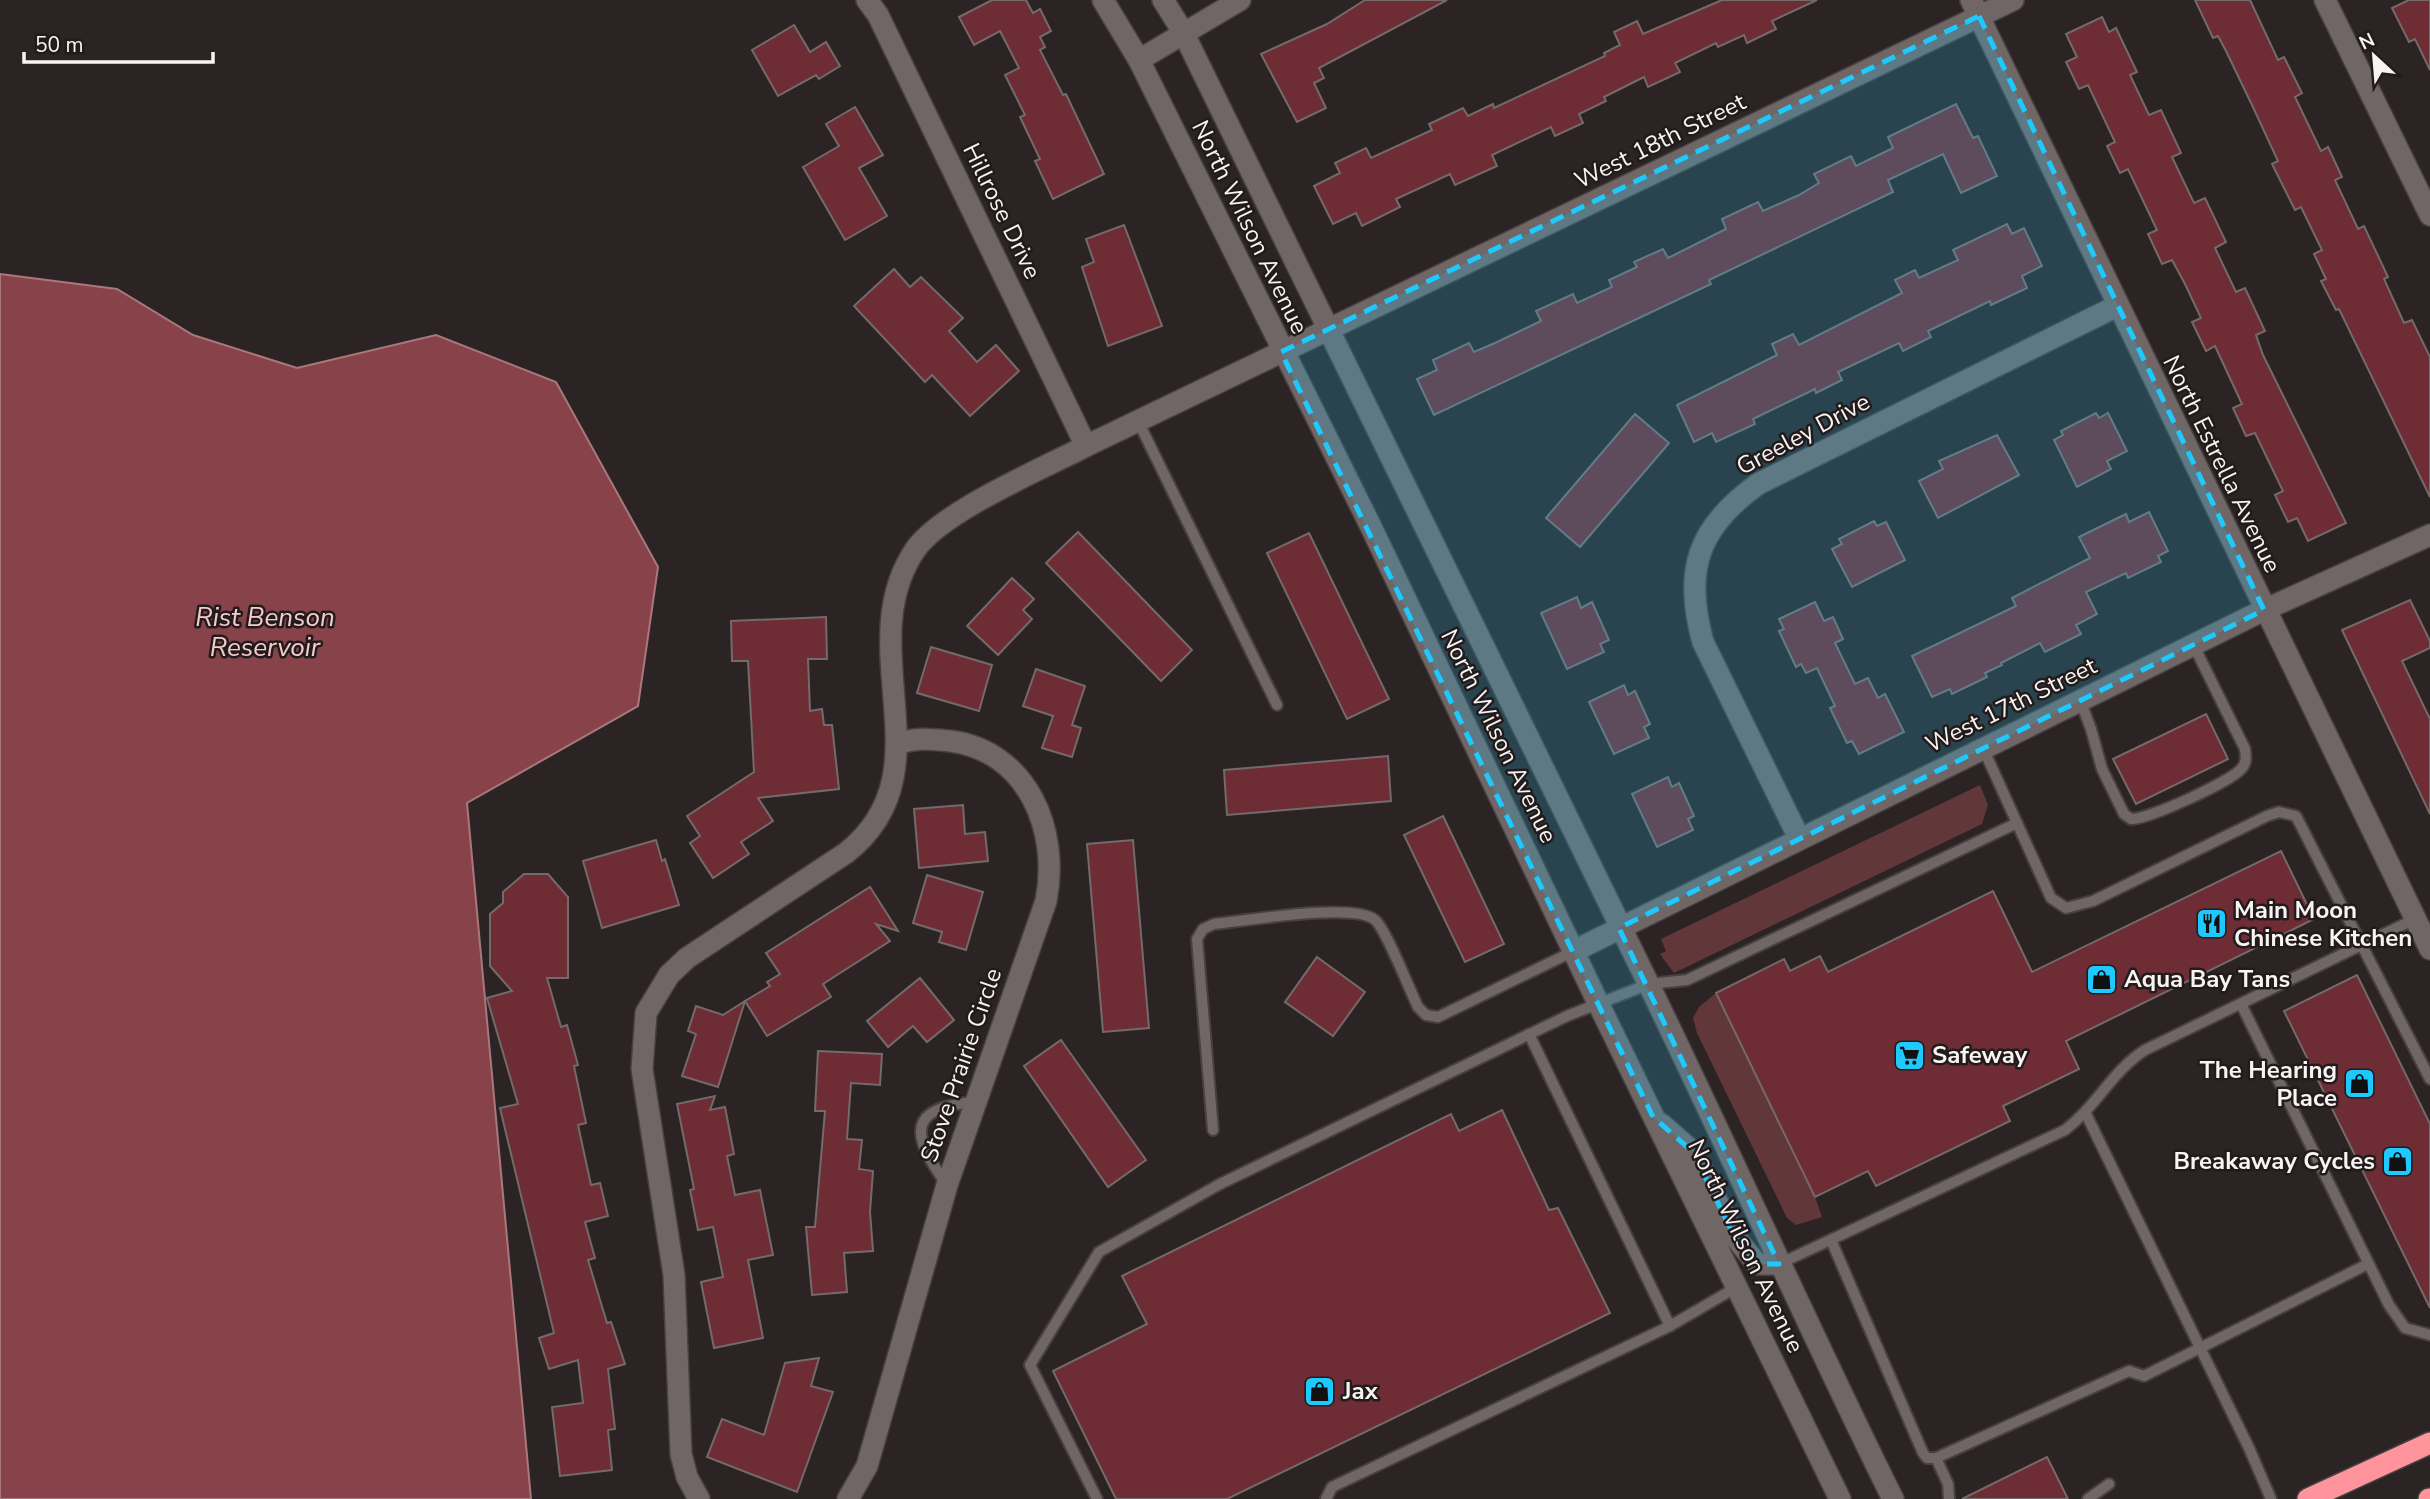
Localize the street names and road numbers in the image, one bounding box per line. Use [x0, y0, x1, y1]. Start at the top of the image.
street label: West 18th Street [1569, 86, 1751, 196]
street label: North Wilson Avenue [1184, 115, 1316, 339]
street label: Hillrose Drive [955, 138, 1049, 284]
street label: North Estrella Avenue [2155, 350, 2289, 578]
street label: Greeley Drive [1731, 386, 1875, 482]
street label: North Wilson Avenue [1433, 624, 1565, 848]
street label: West 17th Street [1920, 650, 2102, 760]
street label: Stove Prairie Circle [913, 964, 1009, 1166]
street label: North Wilson Avenue [1680, 1134, 1812, 1358]

